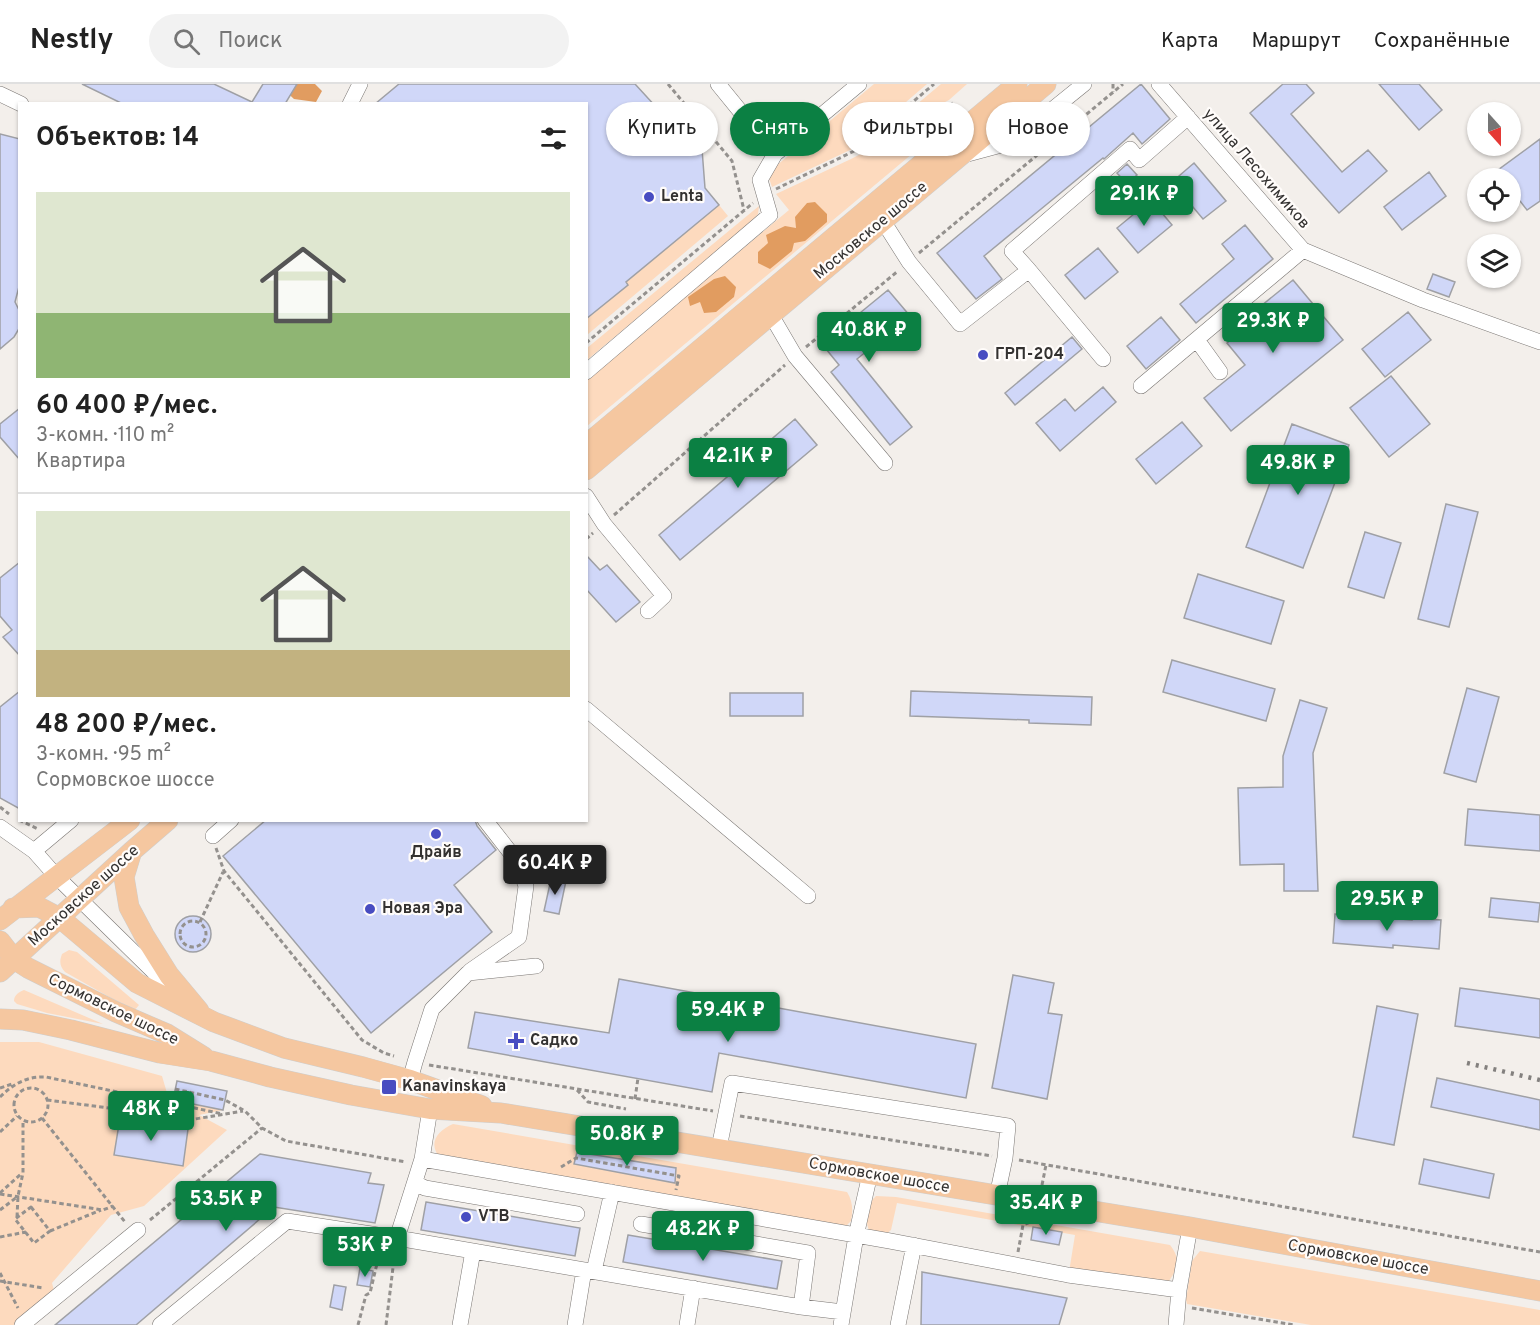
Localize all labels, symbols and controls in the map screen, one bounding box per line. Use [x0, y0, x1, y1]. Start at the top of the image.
search box [149, 14, 569, 68]
text: Nestly [30, 23, 113, 59]
icon: search [170, 25, 203, 58]
text: Поиск [218, 28, 283, 55]
text: Карта [1161, 28, 1218, 55]
text: Маршрут [1251, 28, 1341, 55]
text: Сохранённые [1374, 28, 1510, 55]
chip: Купить [606, 102, 718, 156]
chip: Снять [730, 102, 830, 156]
chip: Фильтры [842, 102, 974, 156]
chip: Новое [986, 102, 1090, 156]
north arrow [1467, 102, 1521, 156]
map controls [1467, 102, 1521, 288]
street label: улица Лесохимиков [1198, 105, 1314, 233]
text: Объектов: 14 [36, 122, 199, 155]
icon: filters [537, 122, 570, 155]
button: locate [1467, 168, 1521, 222]
pin: 29.1K ₽ [1089, 176, 1199, 227]
street label: Московское шоссе [810, 178, 932, 284]
text: 29.1K ₽ [1109, 182, 1179, 208]
place label: Lenta [661, 187, 703, 207]
marker: Lenta [642, 190, 656, 204]
icon: home [249, 231, 357, 339]
button: layers [1467, 234, 1521, 288]
pin: 29.3K ₽ [1218, 303, 1328, 354]
text: 29.3K ₽ [1236, 309, 1310, 335]
pin: 40.8K ₽ [814, 312, 924, 363]
text: 40.8K ₽ [831, 318, 907, 344]
place label: ГРП-204 [995, 345, 1064, 365]
marker: ГРП-204 [976, 348, 990, 362]
text: 60 400 ₽/мес. [36, 390, 217, 423]
text: 3-комн. · 110 m² [36, 423, 174, 449]
pin: 42.1K ₽ [683, 438, 793, 489]
text: 42.1K ₽ [703, 444, 773, 470]
pin: 49.8K ₽ [1243, 445, 1353, 496]
text: Квартира [36, 449, 125, 475]
text: 49.8K ₽ [1261, 451, 1335, 477]
icon: home [249, 550, 357, 658]
text: 48 200 ₽/мес. [36, 709, 216, 742]
text: 3-комн. · 95 m² [36, 742, 171, 768]
text: Сормовское шоссе [36, 768, 214, 794]
marker: Драйв [429, 827, 443, 841]
street label: Московское шоссе [24, 841, 144, 951]
place label: Драйв [410, 843, 462, 863]
pin: 60.4K ₽ [500, 845, 610, 896]
text: 60.4K ₽ [517, 851, 593, 877]
pin: 29.5K ₽ [1332, 881, 1442, 932]
text: 29.5K ₽ [1350, 887, 1424, 913]
place label: Новая Эра [382, 899, 463, 919]
marker: Новая Эра [363, 902, 377, 916]
street label: Сормовское шоссе [44, 970, 182, 1050]
pin: 59.4K ₽ [673, 992, 783, 1043]
text: 59.4K ₽ [691, 998, 765, 1024]
place label: Садко [530, 1031, 578, 1051]
marker: Садко [507, 1032, 525, 1050]
place label: Kanavinskaya [402, 1077, 506, 1097]
marker: Kanavinskaya [380, 1078, 398, 1096]
pin: 48K ₽ [109, 1091, 193, 1142]
text: 48K ₽ [122, 1097, 180, 1123]
pin: 50.8K ₽ [572, 1116, 682, 1167]
text: 50.8K ₽ [590, 1122, 665, 1148]
street label: Сормовское шоссе [807, 1154, 951, 1198]
pin: 53.5K ₽ [171, 1181, 281, 1232]
pin: 35.4K ₽ [991, 1185, 1101, 1236]
text: 53.5K ₽ [189, 1187, 263, 1213]
text: 35.4K ₽ [1009, 1191, 1083, 1217]
place label: VTB [478, 1207, 509, 1227]
marker: VTB [459, 1210, 473, 1224]
pin: 48.2K ₽ [648, 1211, 758, 1262]
text: 48.2K ₽ [666, 1217, 740, 1243]
pin: 53K ₽ [323, 1227, 407, 1278]
text: 53K ₽ [337, 1233, 393, 1259]
street label: Сормовское шоссе [1286, 1236, 1430, 1280]

